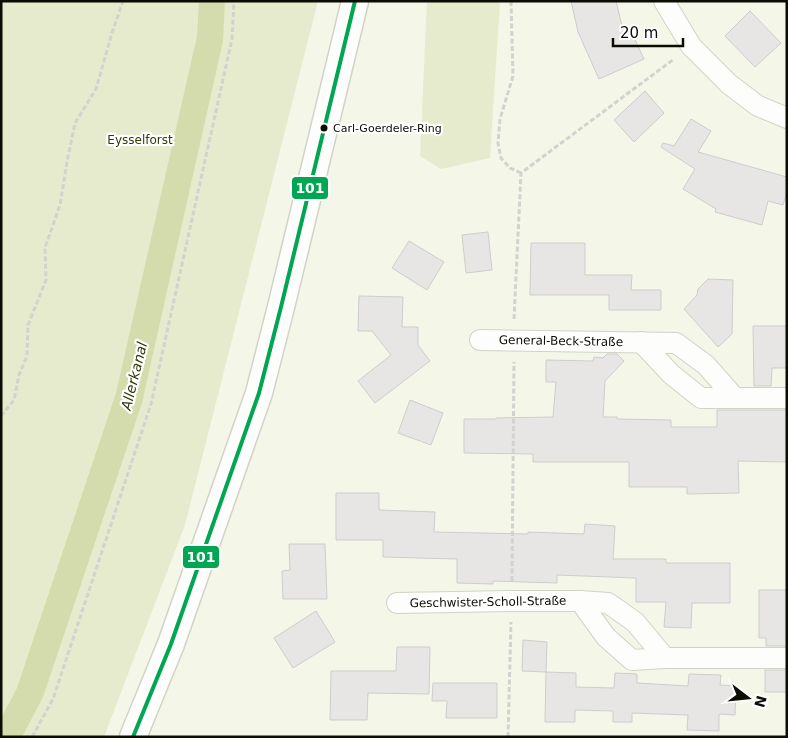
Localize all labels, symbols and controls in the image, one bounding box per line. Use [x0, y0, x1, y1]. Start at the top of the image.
scale bar [613, 15, 683, 47]
text: 20 m [620, 24, 658, 42]
place label: Carl-Goerdeler-Ring [333, 122, 442, 135]
marker: Carl-Goerdeler-Ring [319, 123, 329, 133]
park label: Eysselforst [107, 133, 173, 147]
line badge: 101 [291, 176, 329, 200]
text: 101 [295, 180, 325, 196]
street label: General-Beck-Straße [499, 333, 623, 349]
water label: Allerkanal [118, 340, 150, 413]
line badge: 101 [182, 545, 220, 569]
text: 101 [186, 549, 216, 565]
street label: Geschwister-Scholl-Straße [409, 594, 567, 610]
north arrow [723, 673, 773, 723]
text: N [751, 694, 770, 709]

